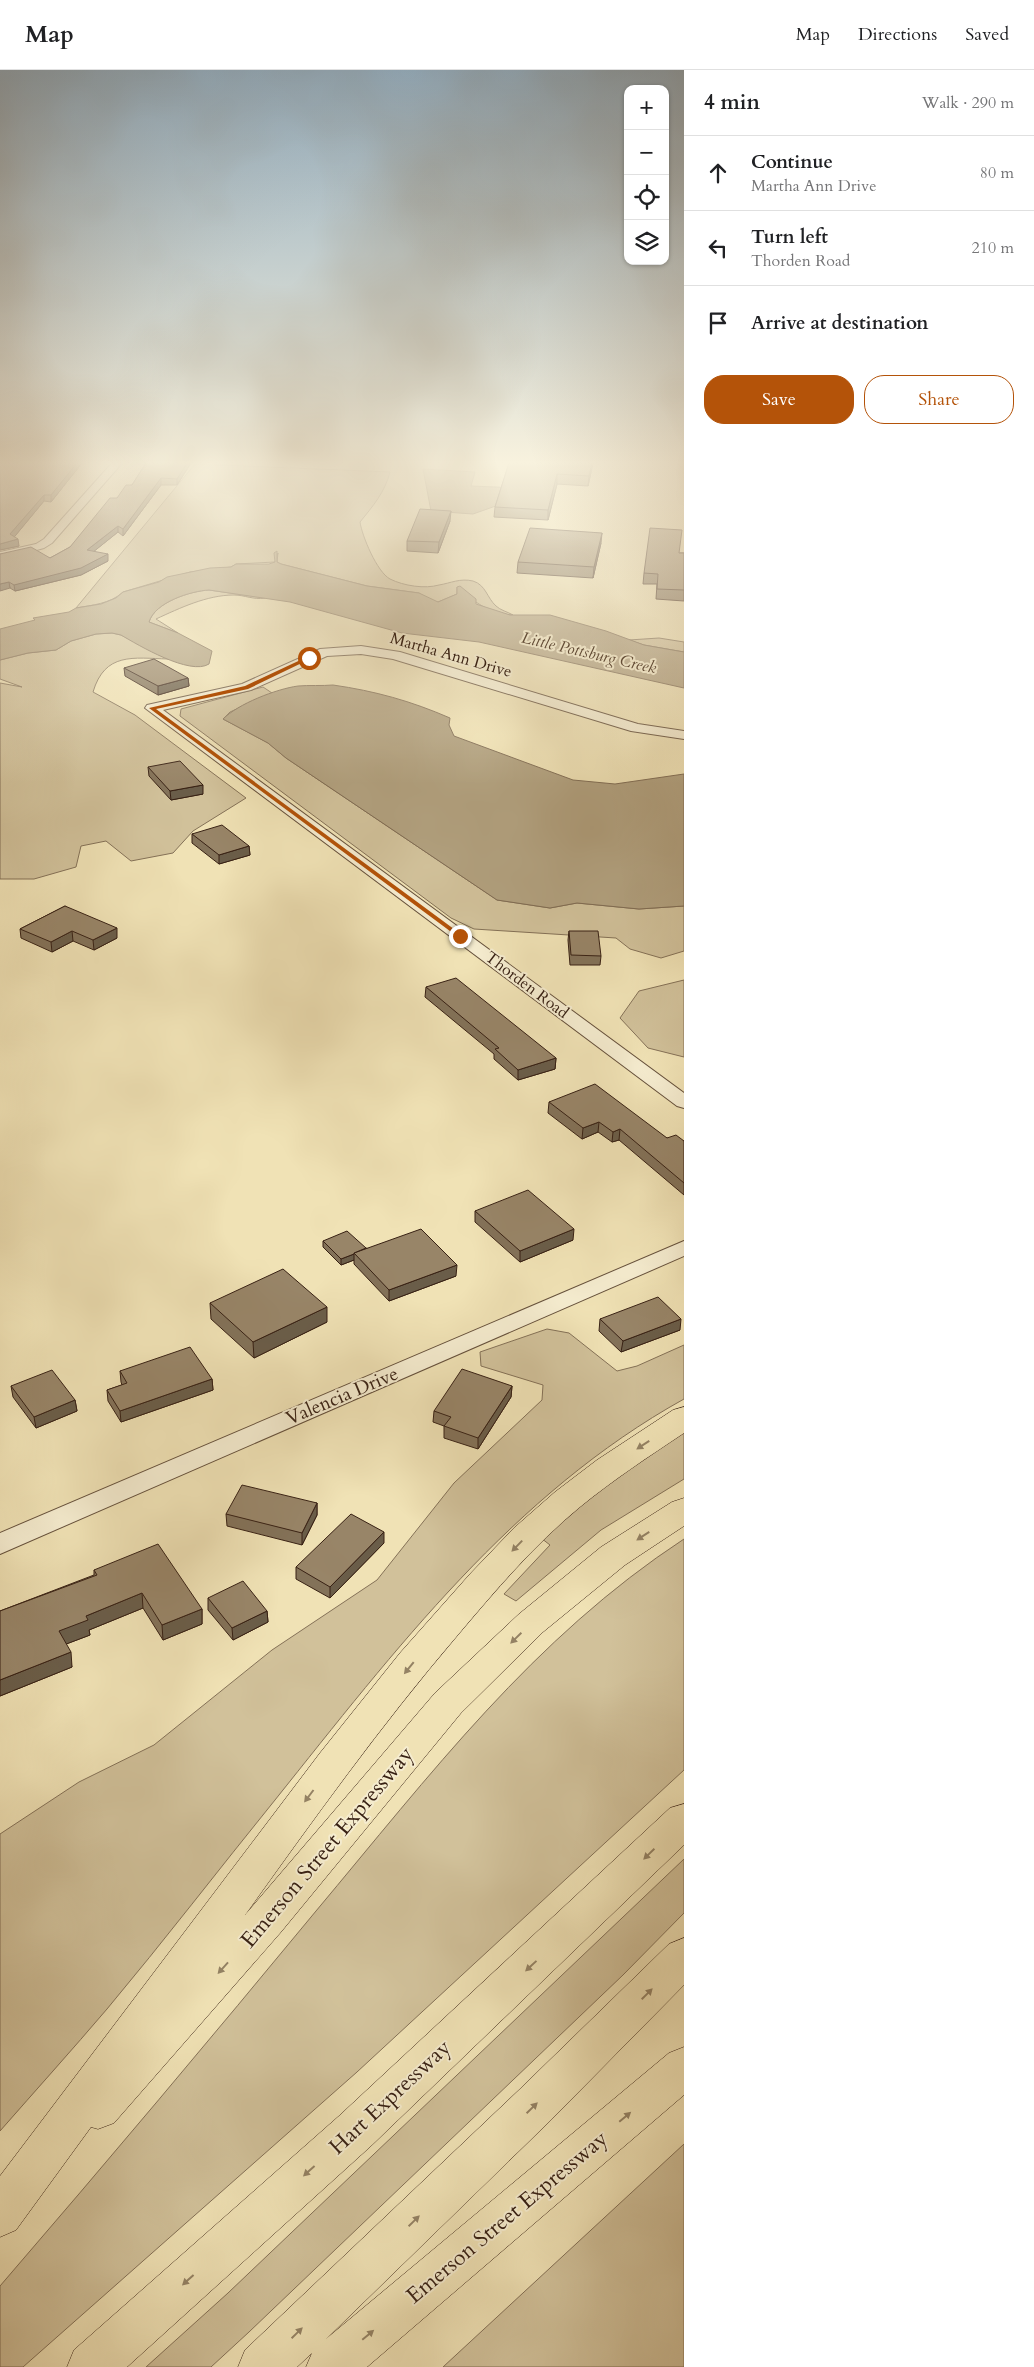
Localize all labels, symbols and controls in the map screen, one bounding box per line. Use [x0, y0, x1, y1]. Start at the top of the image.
text: Map [25, 18, 74, 51]
text: Map [796, 22, 830, 47]
text: Directions [858, 22, 937, 47]
text: Saved [965, 22, 1009, 47]
map controls [624, 85, 669, 265]
button: + [624, 85, 669, 130]
text: 4 min [704, 88, 760, 117]
text: Walk · 290 m [922, 92, 1014, 114]
button: − [624, 130, 669, 175]
text: Continue [751, 149, 833, 175]
icon: ahead [704, 159, 732, 187]
text: 80 m [980, 162, 1014, 184]
button: locate [624, 175, 669, 220]
text: Martha Ann Drive [751, 175, 876, 197]
button: layers [624, 220, 669, 265]
text: Turn left [751, 224, 828, 250]
icon: left [704, 234, 732, 262]
text: 210 m [972, 237, 1014, 259]
text: Thorden Road [751, 250, 850, 272]
icon: arrive [704, 309, 732, 337]
text: Arrive at destination [751, 310, 928, 336]
button: Save [704, 375, 854, 424]
button: Share [864, 375, 1014, 424]
street label: Martha Ann Drive [388, 627, 514, 683]
water label: Little Pottsburg Creek [519, 627, 659, 679]
route start [298, 647, 321, 670]
route end [449, 925, 472, 948]
street label: Thorden Road [481, 946, 574, 1024]
street label: Valencia Drive [282, 1361, 402, 1431]
one-way arrow [636, 1440, 650, 1449]
one-way arrow [636, 1532, 650, 1541]
one-way arrow [511, 1540, 523, 1552]
one-way arrow [511, 1632, 523, 1644]
one-way arrow [404, 1661, 415, 1674]
street label: Emerson Street Expressway [234, 1740, 420, 1954]
one-way arrow [304, 1789, 315, 1802]
one-way arrow [643, 1848, 655, 1860]
one-way arrow [525, 1960, 537, 1972]
one-way arrow [217, 1962, 229, 1974]
one-way arrow [641, 1988, 653, 2000]
street label: Hart Expressway [323, 2032, 458, 2161]
one-way arrow [525, 2102, 537, 2114]
one-way arrow [619, 2112, 631, 2123]
street label: Emerson Street Expressway [400, 2124, 614, 2310]
one-way arrow [303, 2166, 316, 2177]
one-way arrow [408, 2215, 420, 2227]
one-way arrow [183, 2274, 195, 2286]
one-way arrow [291, 2327, 303, 2339]
one-way arrow [361, 2330, 374, 2341]

